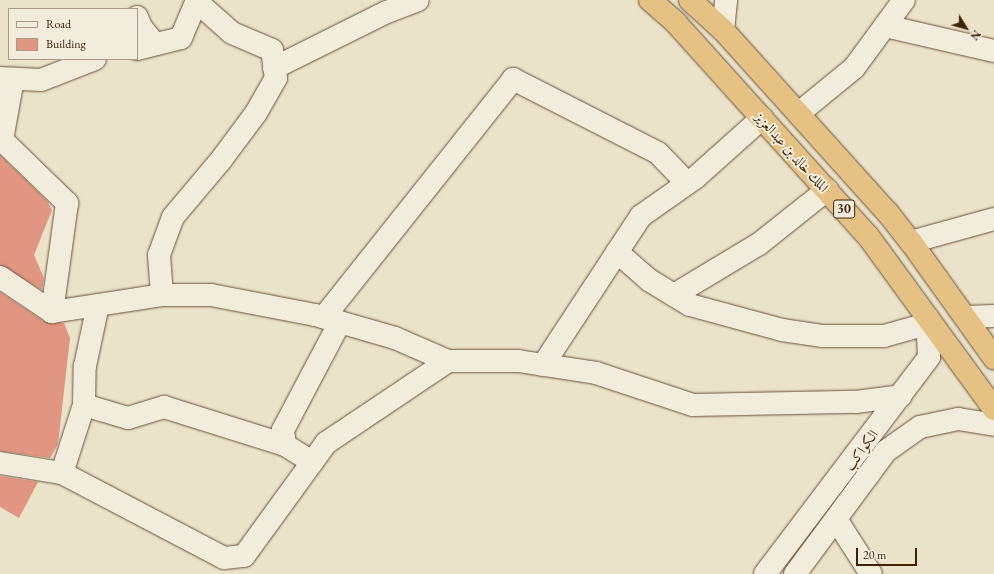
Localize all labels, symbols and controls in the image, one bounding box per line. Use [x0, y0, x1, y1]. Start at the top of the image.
legend [8, 8, 138, 60]
north arrow [946, 8, 986, 48]
text: Road [46, 16, 71, 32]
text: N [967, 27, 984, 43]
text: Building [46, 36, 86, 52]
street label: الملك خالد بن عبدالعزيز [752, 109, 832, 195]
road number: 30 [833, 198, 855, 220]
street label: الكواكب [841, 427, 881, 473]
scale bar [858, 540, 919, 566]
text: 20 m [863, 547, 886, 563]

